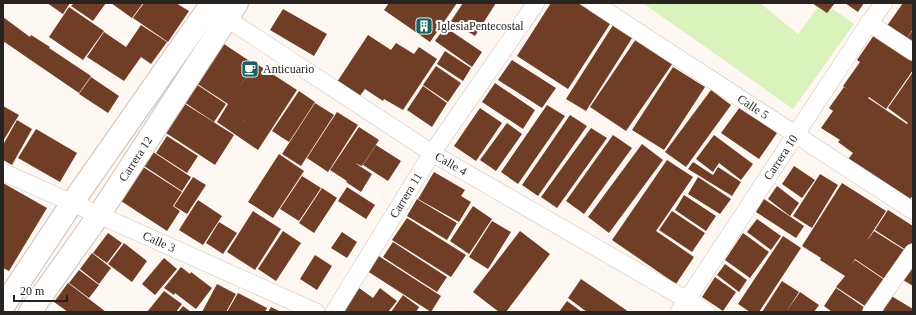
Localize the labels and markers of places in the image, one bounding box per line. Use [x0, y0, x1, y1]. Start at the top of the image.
building icon: IglesiaPentecostal [414, 16, 434, 36]
place label: IglesiaPentecostal [437, 19, 524, 33]
cafe icon: Anticuario [240, 59, 260, 79]
place label: Anticuario [263, 62, 314, 76]

